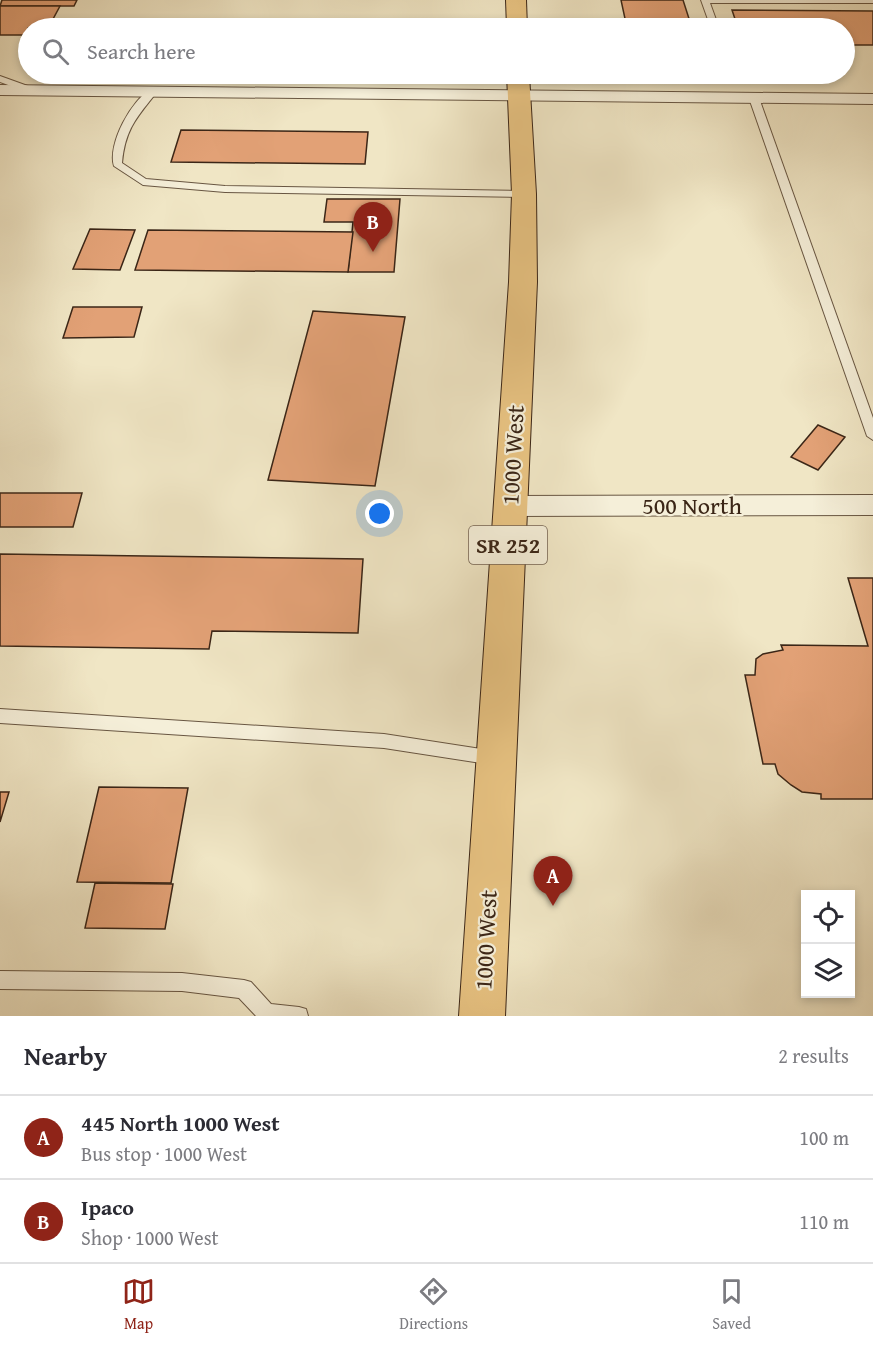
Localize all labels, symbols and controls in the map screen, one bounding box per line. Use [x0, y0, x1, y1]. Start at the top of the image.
search box [18, 18, 855, 84]
icon: search [39, 35, 72, 68]
text: Search here [87, 35, 196, 67]
pin: B [354, 202, 392, 252]
street label: 1000 West [492, 403, 533, 506]
street label: 500 North [642, 488, 742, 523]
your location [365, 499, 394, 528]
road number: SR 252 [469, 526, 547, 564]
pin: A [534, 856, 572, 906]
street label: 1000 West [465, 888, 506, 991]
map controls [801, 890, 855, 998]
button: locate [801, 890, 855, 944]
button: layers [801, 944, 855, 998]
text: Nearby [24, 1036, 107, 1075]
text: 2 results [778, 1041, 849, 1070]
text: 445 North 1000 West [81, 1107, 280, 1139]
text: A [37, 1123, 50, 1152]
text: 100 m [799, 1123, 849, 1152]
text: Bus stop · 1000 West [81, 1139, 247, 1168]
text: Ipaco [81, 1191, 134, 1223]
text: B [37, 1207, 50, 1236]
text: 110 m [799, 1207, 849, 1236]
text: Shop · 1000 West [81, 1223, 219, 1252]
tab: Map [122, 1275, 155, 1335]
tab: Directions [399, 1275, 468, 1335]
tab: Saved [712, 1275, 751, 1335]

